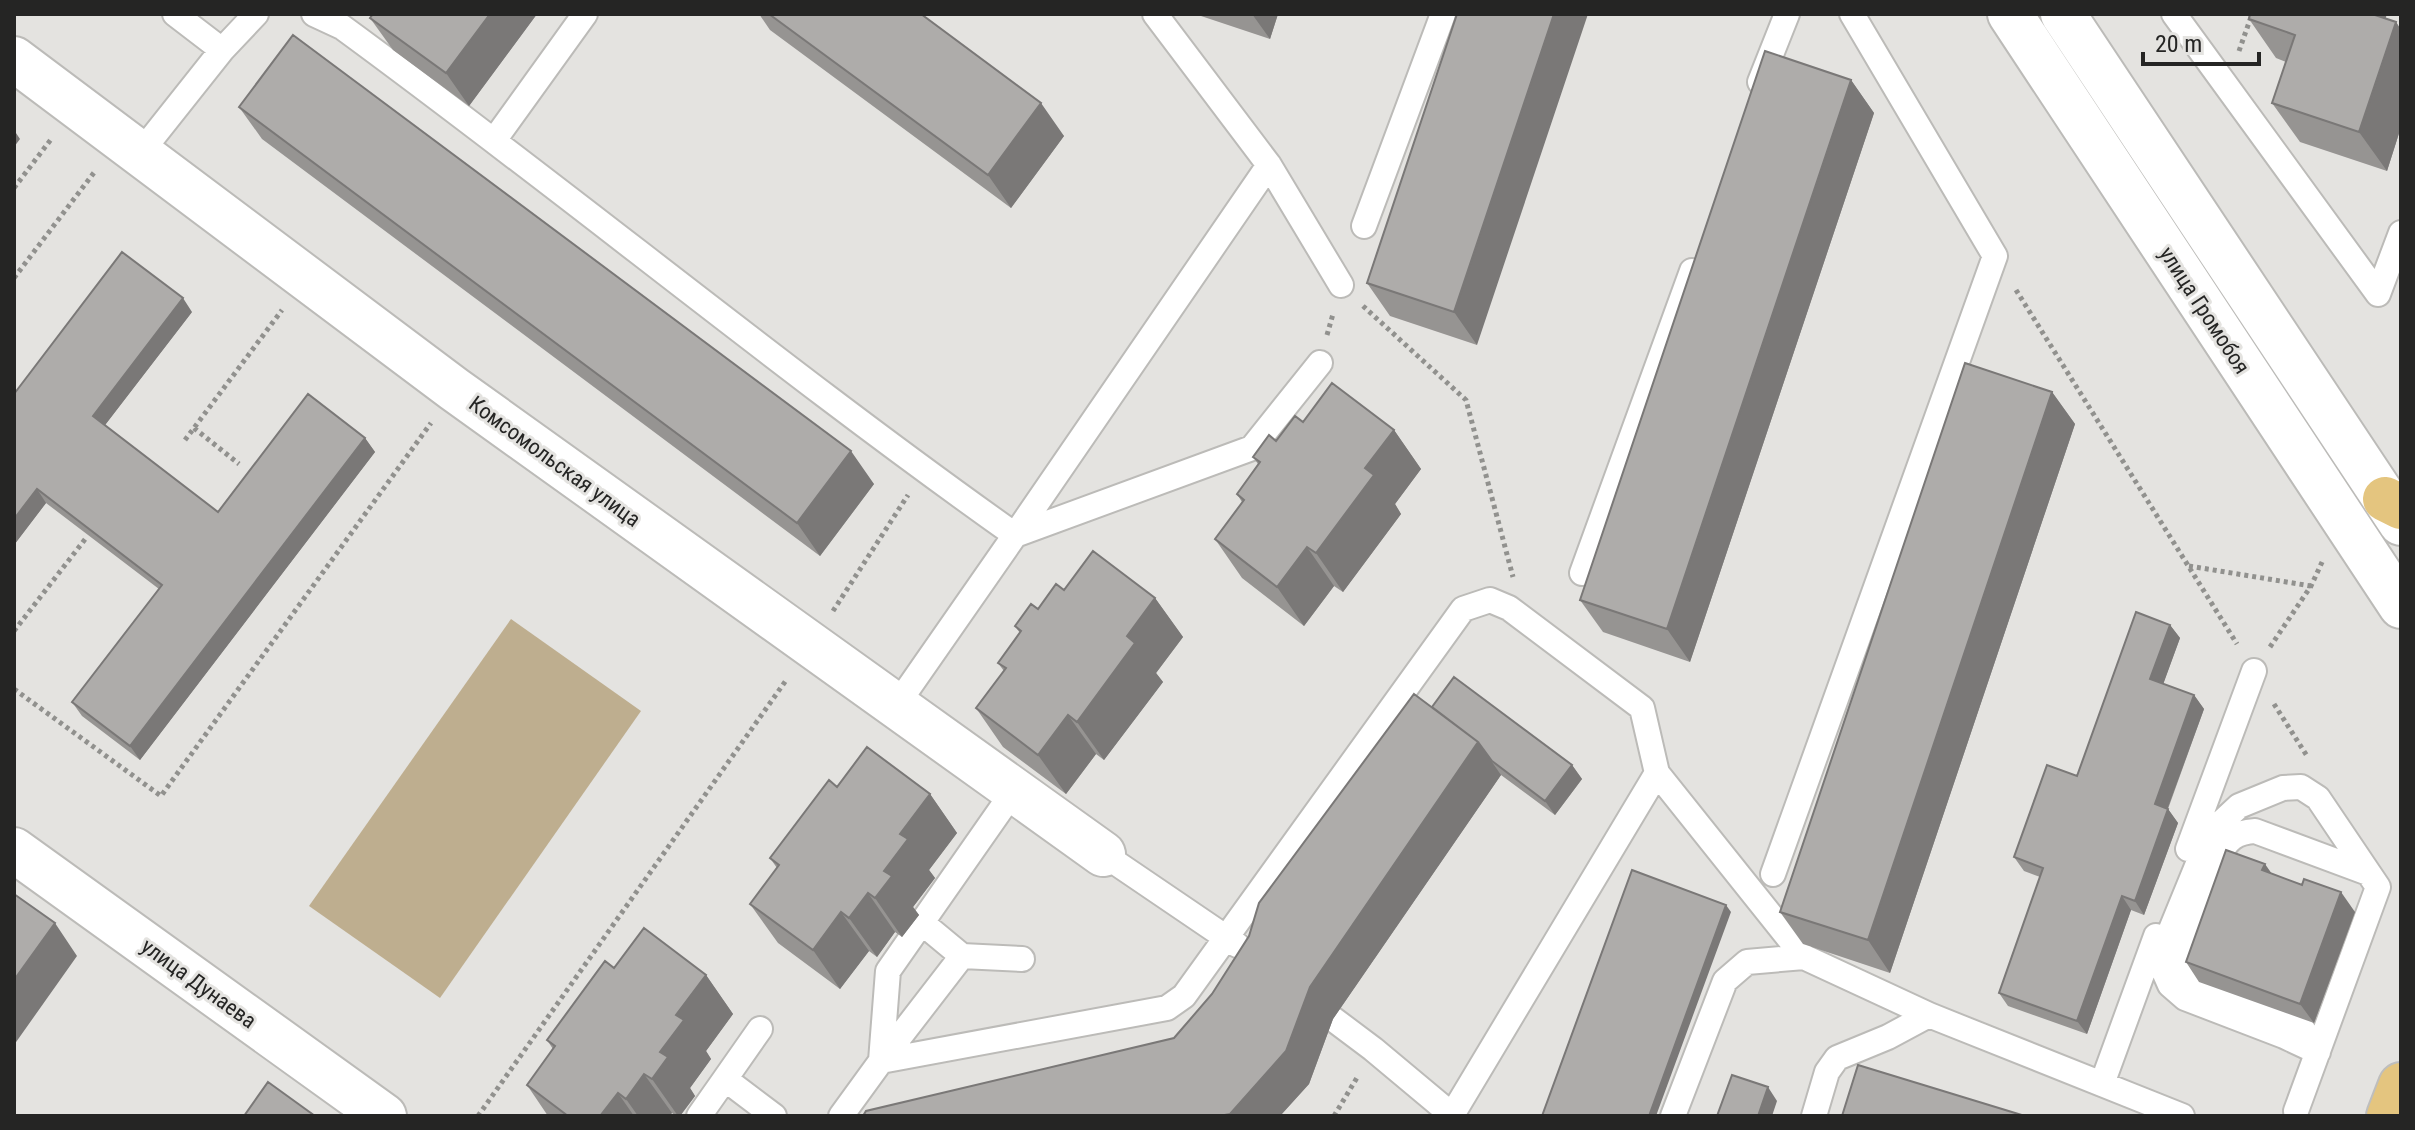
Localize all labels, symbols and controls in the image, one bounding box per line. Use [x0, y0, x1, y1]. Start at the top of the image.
scale bar [2143, 16, 2259, 66]
text: 20 m [2155, 30, 2202, 58]
street label: улица Громобоя [2154, 242, 2255, 378]
street label: Комсомольская улица [464, 391, 645, 532]
street label: улица Дунаева [136, 933, 261, 1033]

